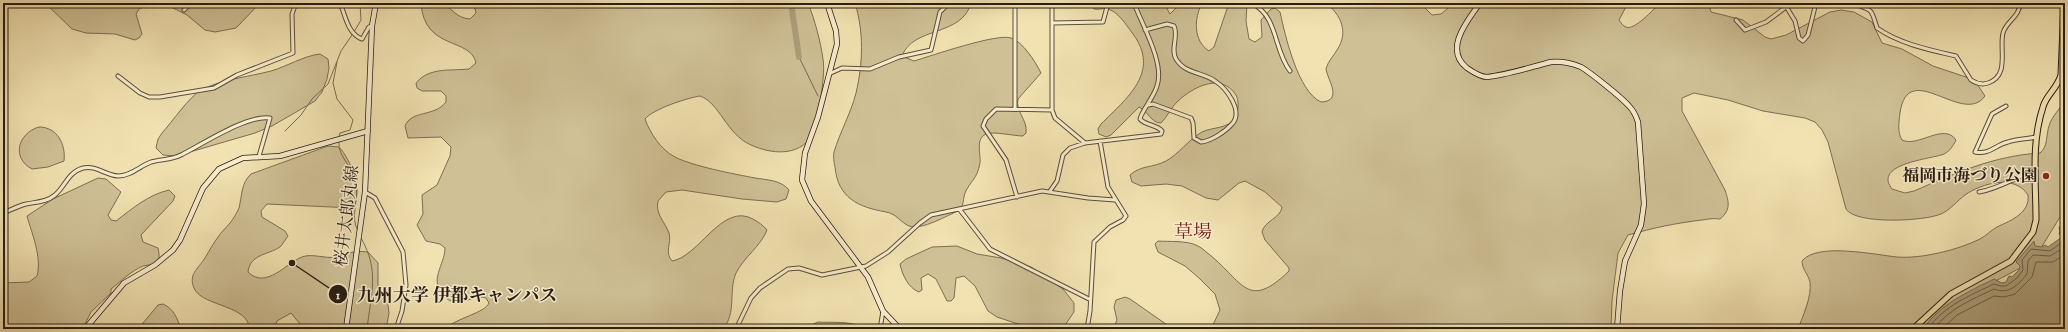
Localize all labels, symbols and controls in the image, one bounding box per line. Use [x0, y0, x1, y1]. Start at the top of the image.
street label: 桜井太郎丸線 [330, 164, 364, 268]
place label: 福岡市海づり公園 [1902, 165, 2038, 187]
marker: 福岡市海づり公園 [2041, 171, 2051, 181]
district label: 草場 [1174, 221, 1212, 244]
callout: 九州大学 伊都キャンパス [328, 279, 566, 309]
text: 九州大学 伊都キャンパス [357, 285, 557, 307]
text: 1 [336, 288, 341, 303]

